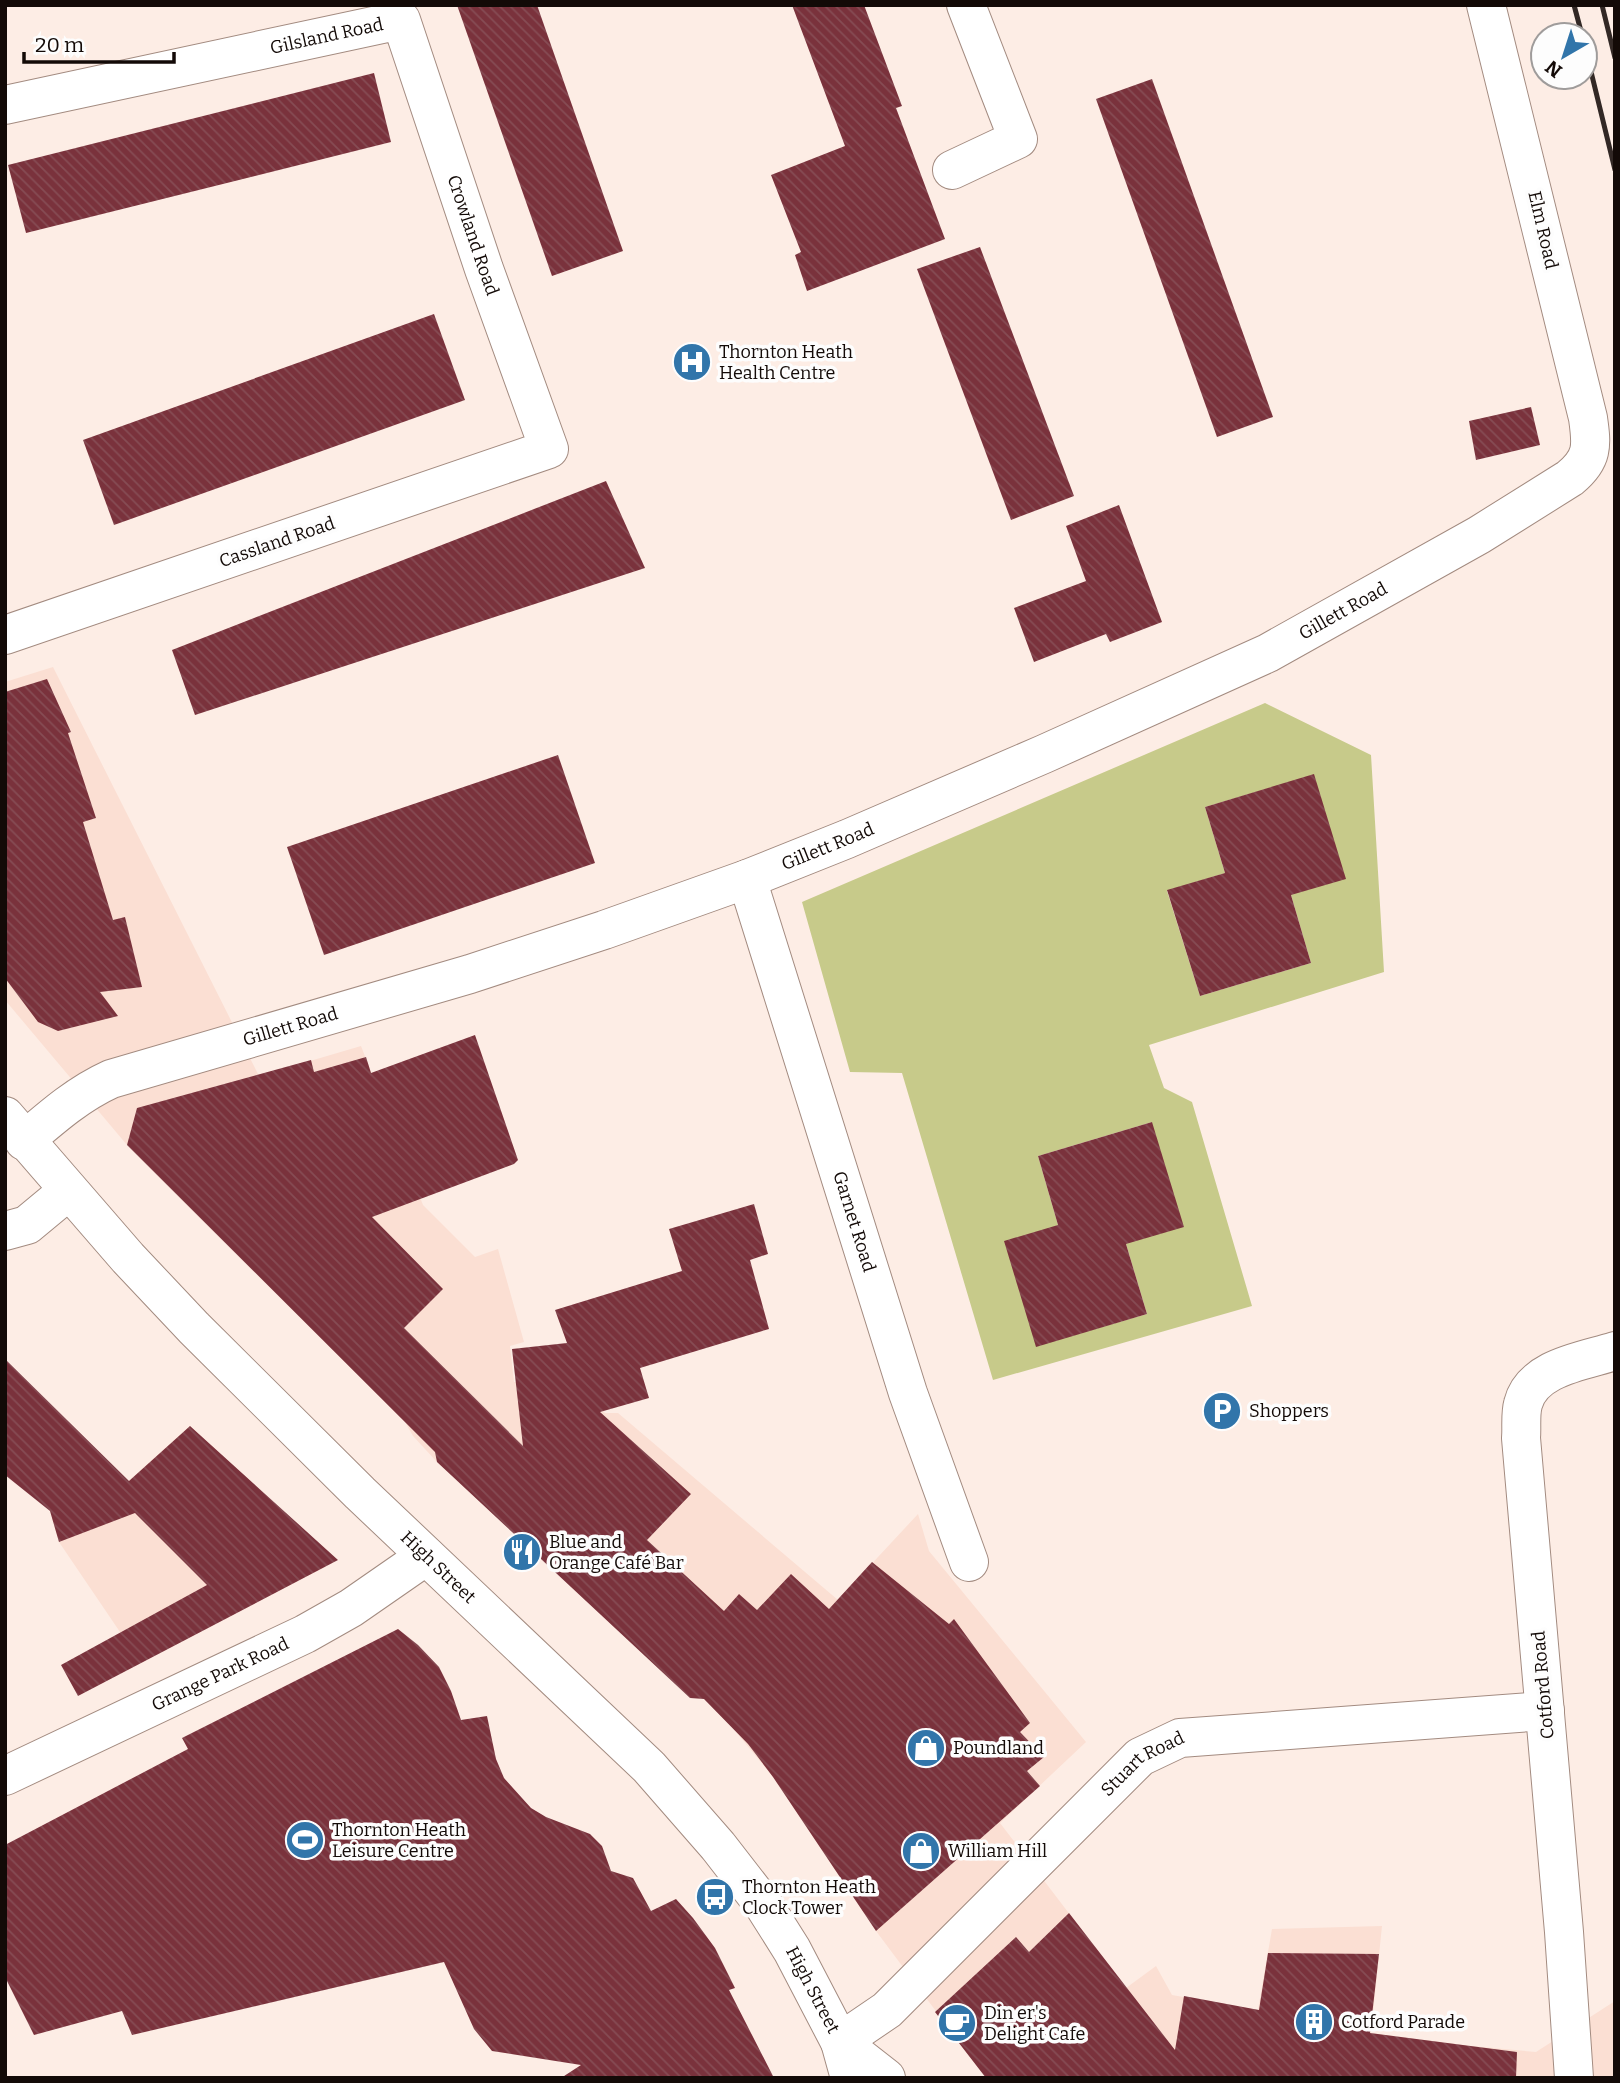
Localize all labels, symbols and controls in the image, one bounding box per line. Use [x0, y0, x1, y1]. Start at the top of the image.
street label: Gilsland Road [268, 13, 386, 59]
scale bar [24, 21, 175, 65]
north arrow [1529, 21, 1599, 91]
text: 20 m [35, 32, 84, 58]
text: N [1540, 55, 1567, 82]
street label: Crowland Road [442, 172, 504, 299]
street label: Elm Road [1523, 189, 1563, 271]
hospital icon: Thornton Heath Health Centre [671, 341, 713, 383]
place label: Thornton Heath Health Centre [719, 341, 853, 384]
street label: Cassland Road [216, 512, 338, 572]
street label: Gillett Road [1295, 577, 1391, 645]
street label: Gillett Road [778, 818, 878, 875]
street label: Gillett Road [240, 1002, 341, 1051]
street label: Garnet Road [828, 1168, 881, 1275]
parking icon: Shoppers [1201, 1390, 1243, 1432]
place label: Shoppers [1249, 1400, 1329, 1422]
street label: High Street [396, 1526, 481, 1608]
restaurant icon: Blue and Orange Café Bar [501, 1531, 543, 1573]
place label: Blue and Orange Café Bar [549, 1531, 684, 1574]
street label: Cotford Road [1527, 1630, 1559, 1740]
street label: Grange Park Road [148, 1632, 293, 1716]
street label: Stuart Road [1096, 1726, 1188, 1801]
shop icon: Poundland [905, 1727, 947, 1769]
place label: Poundland [953, 1737, 1044, 1759]
sports icon: Thornton Heath Leisure Centre [284, 1819, 326, 1861]
place label: Thornton Heath Leisure Centre [332, 1819, 466, 1862]
shop icon: William Hill [900, 1830, 942, 1872]
place label: William Hill [948, 1840, 1047, 1862]
bus stop icon: Thornton Heath Clock Tower [694, 1876, 736, 1918]
place label: Thornton Heath Clock Tower [742, 1876, 876, 1919]
street label: High Street [781, 1943, 845, 2038]
building icon: Cotford Parade [1293, 2001, 1335, 2043]
cafe icon: Din er's Delight Cafe [936, 2002, 978, 2044]
place label: Din er's Delight Cafe [984, 2002, 1085, 2045]
place label: Cotford Parade [1341, 2011, 1465, 2033]

